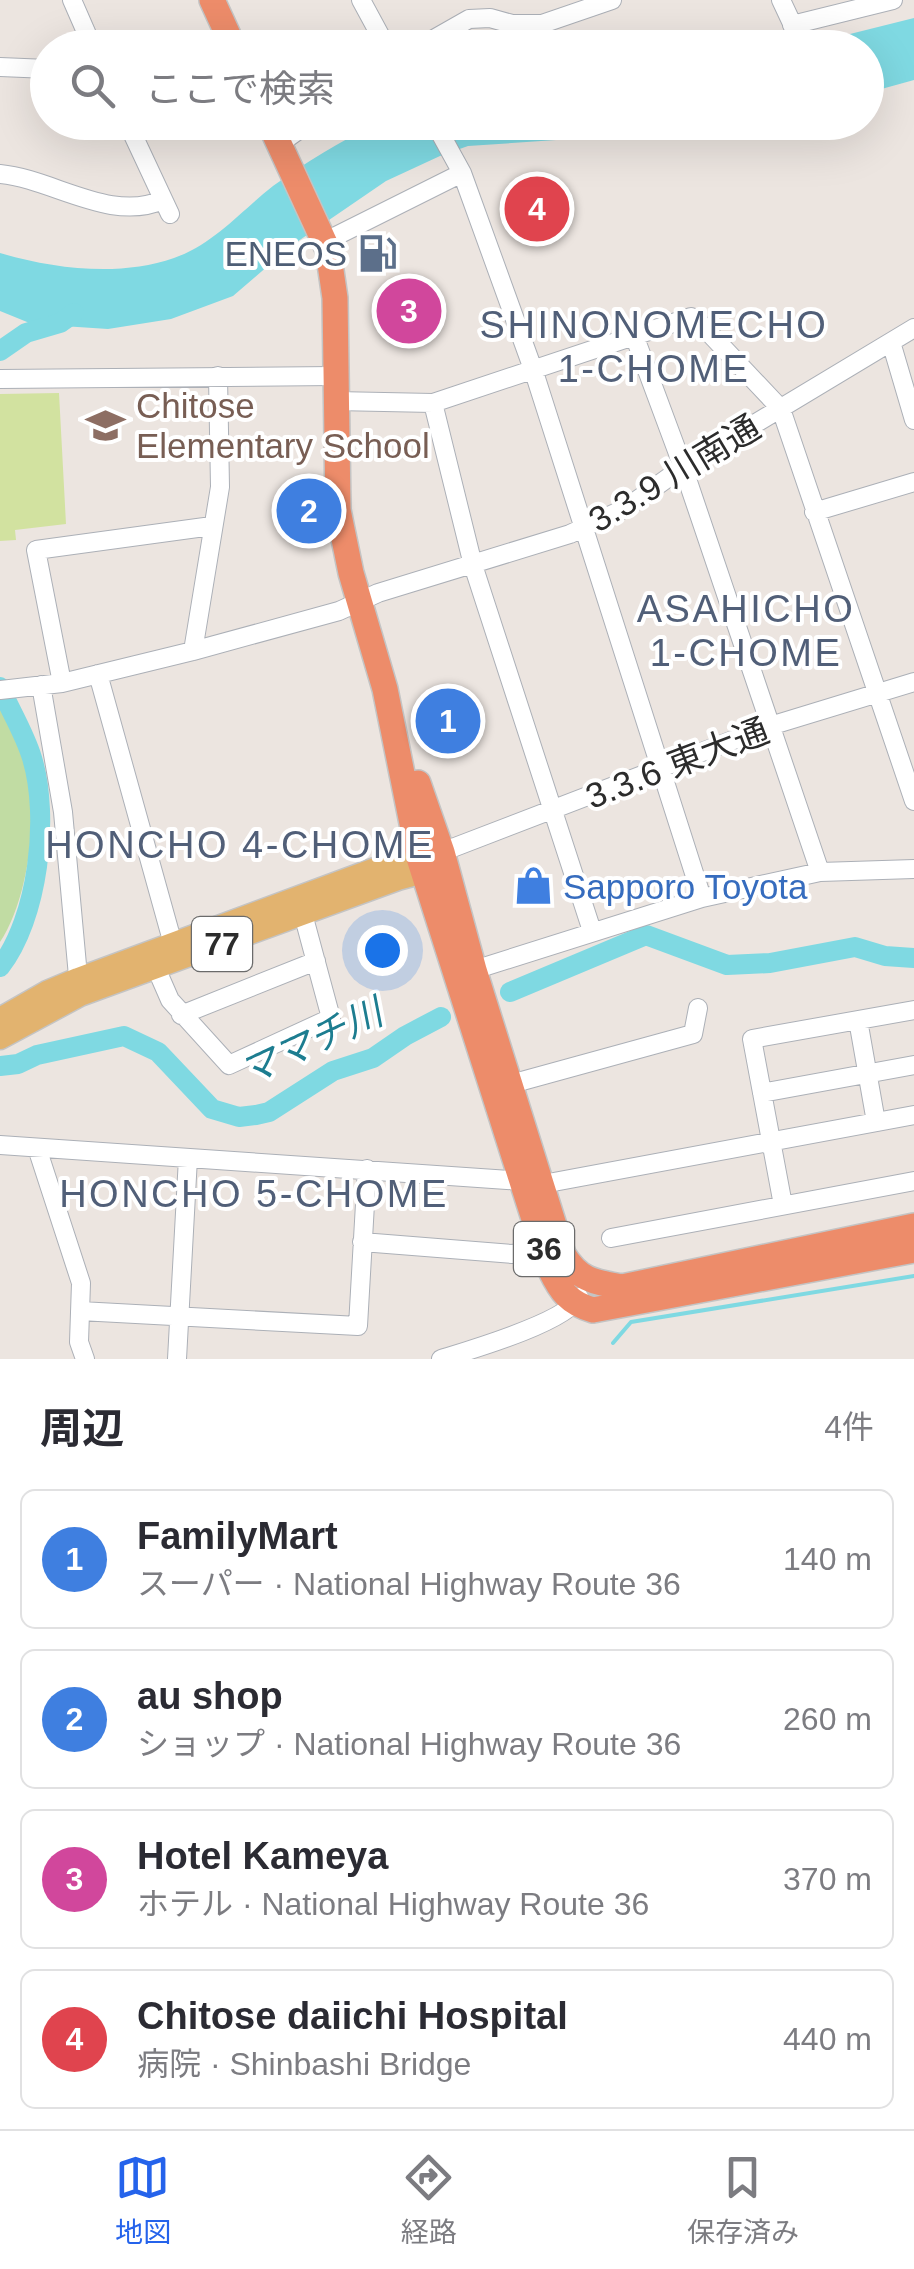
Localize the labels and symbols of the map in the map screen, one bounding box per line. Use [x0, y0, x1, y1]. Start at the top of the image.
pin: 4 [504, 172, 570, 246]
fuel station icon: ENEOS [356, 232, 398, 274]
place label: ENEOS [224, 234, 347, 273]
pin: 3 [376, 274, 442, 348]
district label: SHINONOMECHO 1-CHOME [480, 304, 828, 390]
place label: Chitose Elementary School [136, 386, 430, 465]
school or university icon: Chitose Elementary School [85, 404, 127, 446]
street label: 3.3.9 川南通 [581, 407, 767, 539]
pin: 2 [276, 474, 342, 548]
district label: ASAHICHO 1-CHOME [637, 588, 855, 674]
pin: 1 [416, 684, 480, 758]
street label: 3.3.6 東大通 [580, 710, 774, 816]
district label: HONCHO 4-CHOME [45, 824, 435, 866]
shop icon: Sapporo Toyota [512, 865, 554, 907]
place label: Sapporo Toyota [563, 867, 808, 906]
road number: 77 [192, 917, 252, 971]
your location [357, 925, 408, 976]
water label: ママチ川 [233, 989, 392, 1093]
district label: HONCHO 5-CHOME [59, 1173, 449, 1215]
road number: 36 [514, 1222, 574, 1276]

